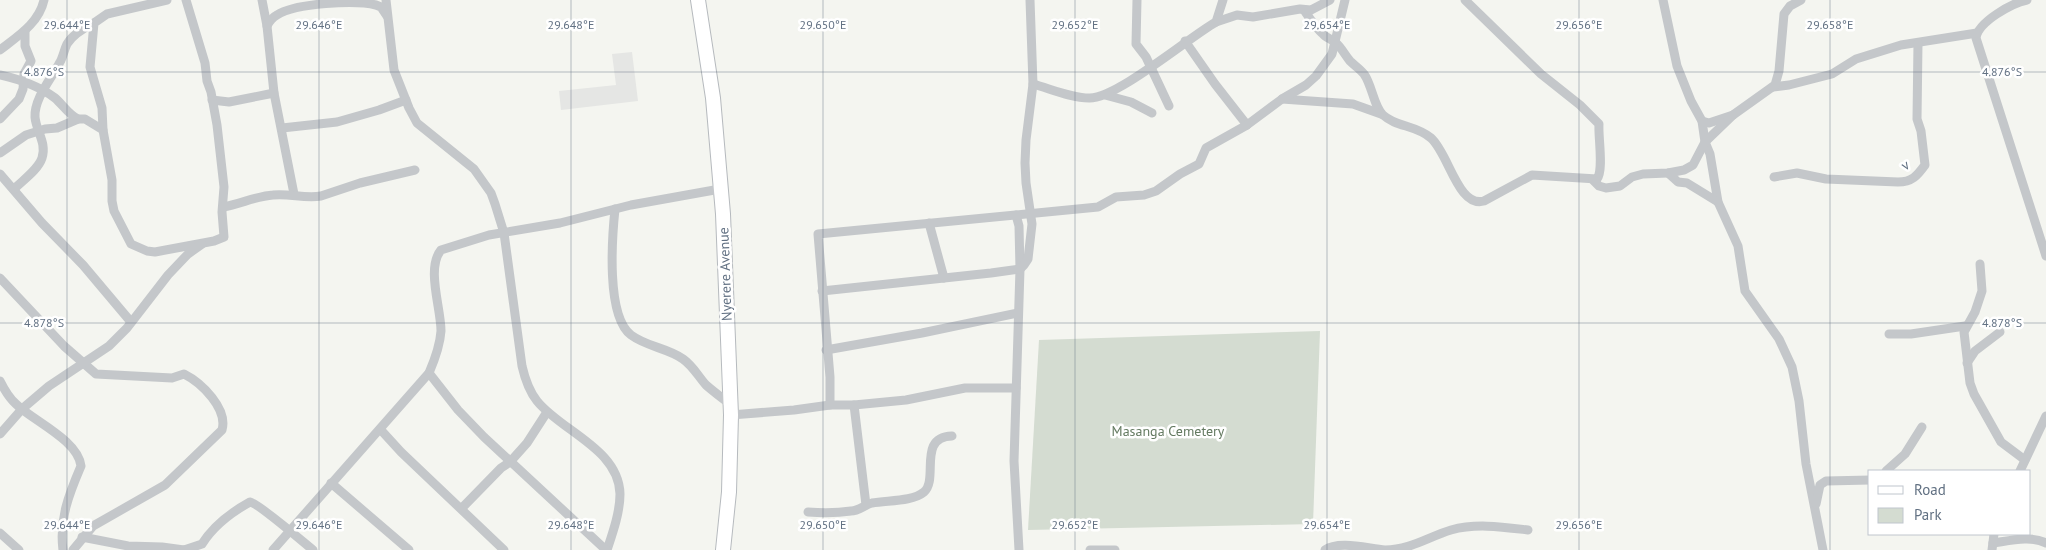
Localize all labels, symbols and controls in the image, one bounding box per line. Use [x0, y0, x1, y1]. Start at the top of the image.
text: 29.644°E [44, 17, 90, 32]
text: 29.646°E [296, 17, 342, 32]
text: 29.648°E [548, 17, 594, 32]
text: 29.650°E [800, 17, 846, 32]
text: 29.652°E [1052, 17, 1098, 32]
text: 29.654°E [1304, 17, 1350, 32]
text: 29.656°E [1556, 17, 1602, 32]
text: 29.658°E [1807, 17, 1853, 32]
text: 4.876°S [24, 64, 64, 79]
text: 4.876°S [1982, 64, 2022, 79]
street label: v [1897, 155, 1913, 174]
street label: Nyerere Avenue [714, 227, 736, 321]
text: 4.878°S [24, 315, 64, 330]
text: 4.878°S [1982, 315, 2022, 330]
park label: Masanga Cemetery [1112, 422, 1225, 440]
legend [1868, 470, 2031, 535]
text: Road [1914, 480, 1946, 499]
text: Park [1914, 505, 1942, 524]
text: 29.644°E [44, 517, 90, 532]
text: 29.646°E [296, 517, 342, 532]
text: 29.648°E [548, 517, 594, 532]
text: 29.650°E [800, 517, 846, 532]
text: 29.652°E [1052, 517, 1098, 532]
text: 29.654°E [1304, 517, 1350, 532]
text: 29.656°E [1556, 517, 1602, 532]

